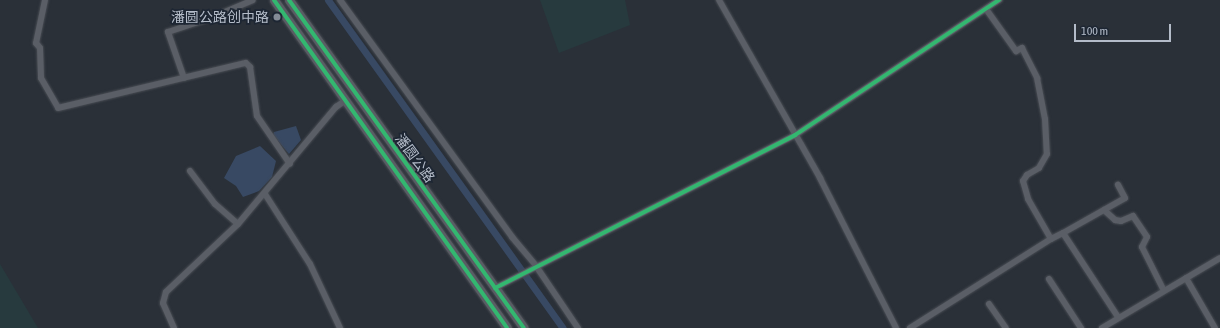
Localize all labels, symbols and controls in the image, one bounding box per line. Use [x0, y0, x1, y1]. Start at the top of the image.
place label: 潘圆公路创中路 [171, 9, 269, 25]
marker: 潘圆公路创中路 [272, 12, 282, 22]
scale bar [1076, 16, 1173, 42]
text: 100 m [1081, 24, 1108, 38]
street label: 潘圆公路 [392, 130, 438, 186]

